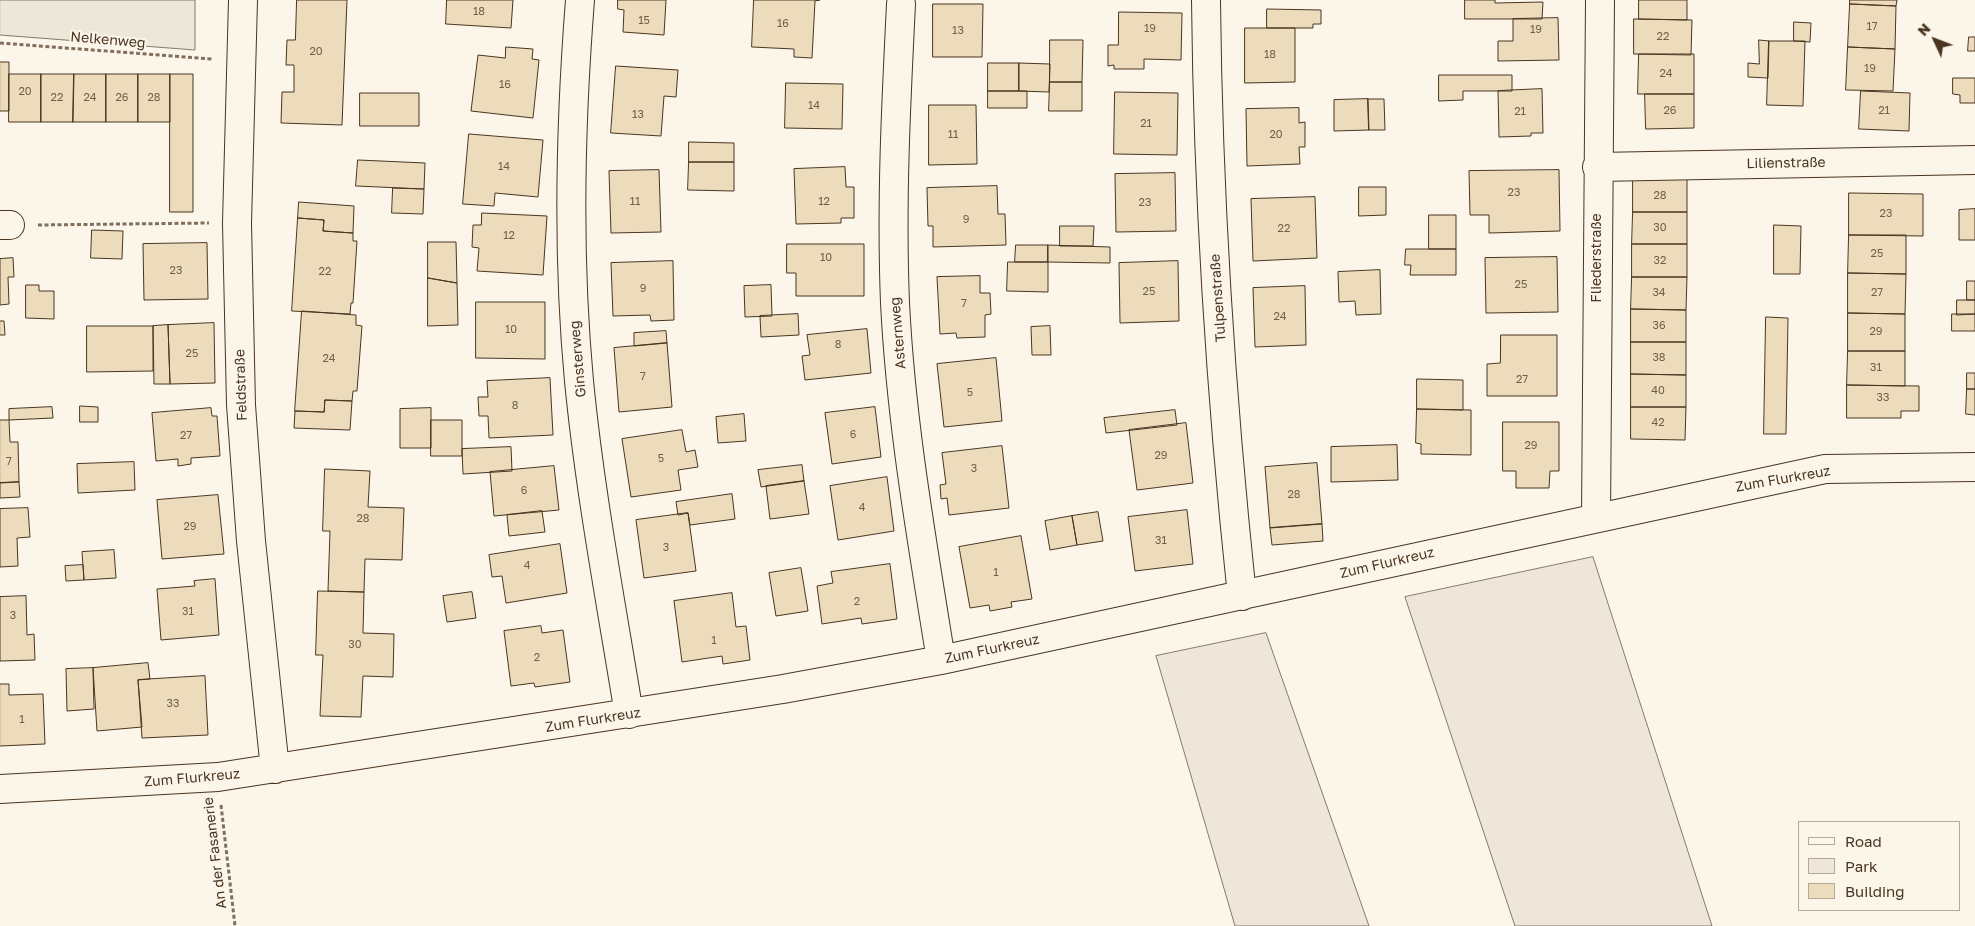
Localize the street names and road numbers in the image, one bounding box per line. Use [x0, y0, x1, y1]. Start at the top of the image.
street label: Nelkenweg [70, 28, 146, 52]
street label: Lilienstraße [1746, 154, 1826, 172]
street label: Fliederstraße [1589, 213, 1605, 303]
street label: Tulpenstraße [1207, 253, 1229, 343]
street label: Asternweg [886, 296, 910, 370]
street label: Ginsterweg [566, 320, 590, 398]
street label: Feldstraße [231, 349, 251, 421]
street label: Zum Flurkreuz [1734, 462, 1832, 496]
street label: Zum Flurkreuz [1338, 544, 1436, 582]
street label: Zum Flurkreuz [943, 631, 1041, 667]
street label: Zum Flurkreuz [544, 704, 642, 736]
street label: Zum Flurkreuz [143, 765, 241, 791]
street label: An der Fasanerie [200, 796, 230, 910]

